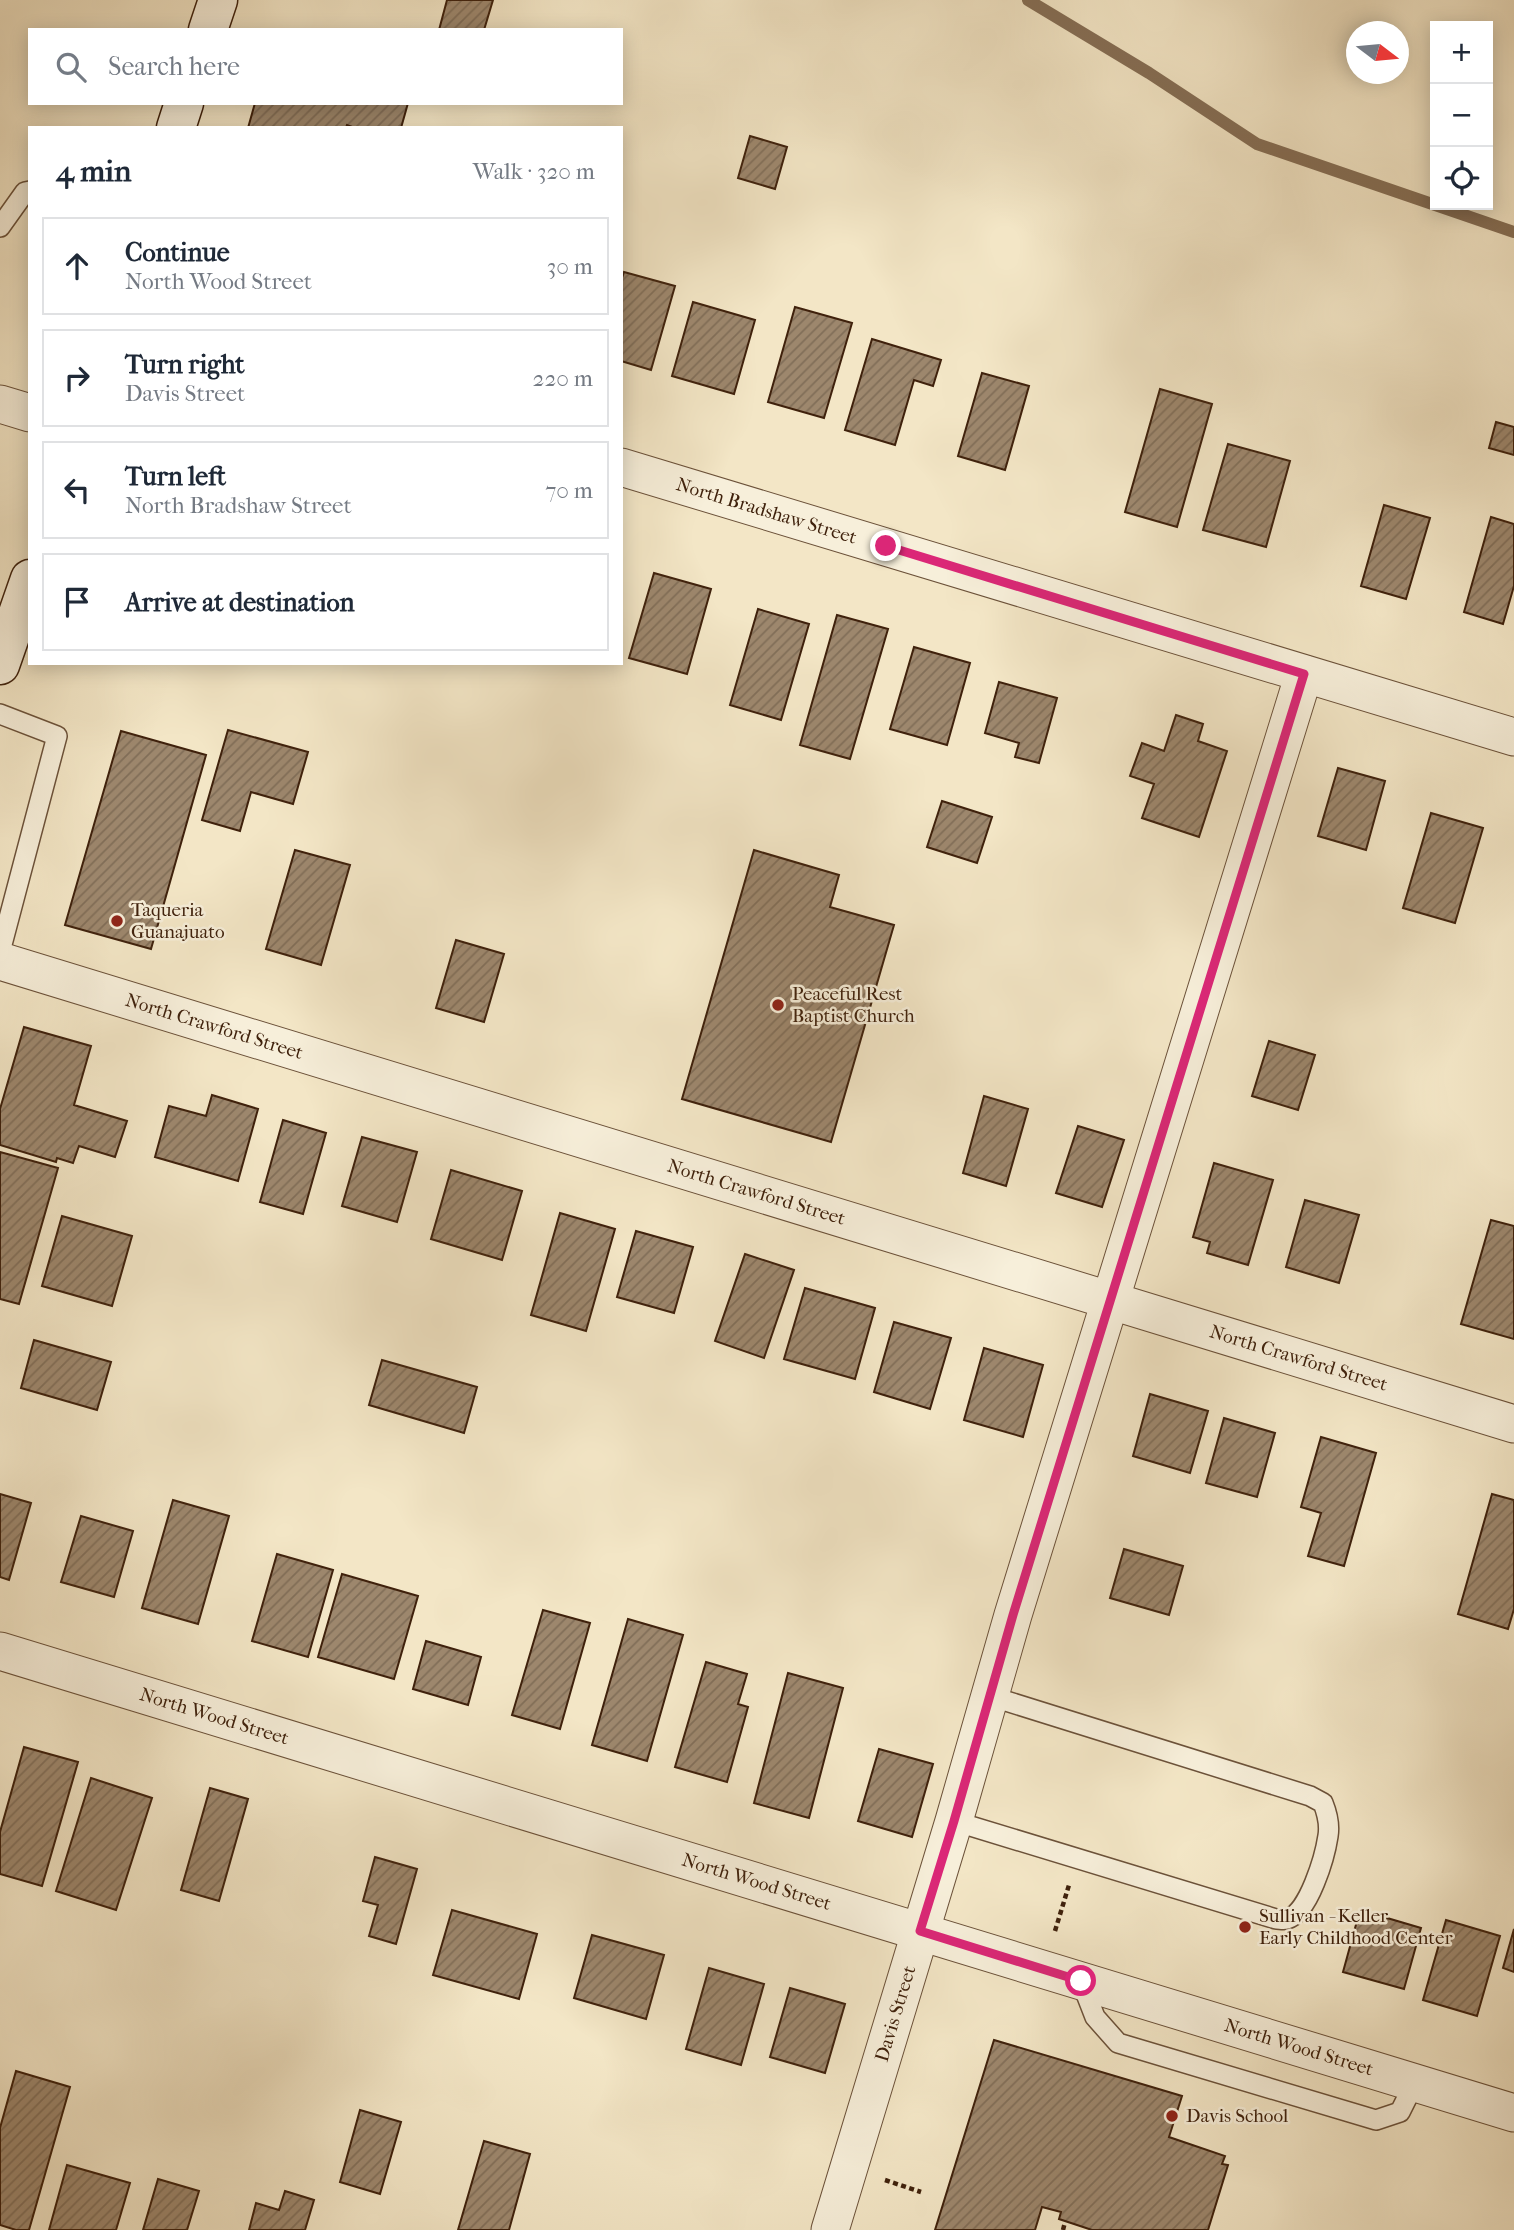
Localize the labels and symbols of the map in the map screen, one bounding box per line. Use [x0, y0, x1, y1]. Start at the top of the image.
north arrow [1346, 21, 1409, 84]
street label: North Bradshaw Street [674, 473, 860, 549]
route end [870, 530, 901, 561]
place label: Taqueria Guanajuato [131, 899, 225, 943]
marker: Taqueria Guanajuato [109, 913, 125, 929]
place label: Peaceful Rest Baptist Church [792, 983, 915, 1027]
street label: North Crawford Street [123, 989, 306, 1064]
marker: Peaceful Rest Baptist Church [770, 997, 786, 1013]
street label: North Crawford Street [665, 1155, 848, 1230]
street label: North Crawford Street [1207, 1321, 1390, 1396]
street label: North Wood Street [137, 1683, 292, 1750]
street label: North Wood Street [679, 1849, 834, 1915]
place label: Sullivan - Keller Early Childhood Center [1259, 1905, 1453, 1949]
marker: Sullivan - Keller Early Childhood Center [1237, 1919, 1253, 1935]
street label: Davis Street [871, 1963, 921, 2064]
route start [1065, 1965, 1096, 1996]
street label: North Wood Street [1222, 2014, 1376, 2080]
place label: Davis School [1186, 2105, 1288, 2127]
marker: Davis School [1164, 2108, 1180, 2124]

